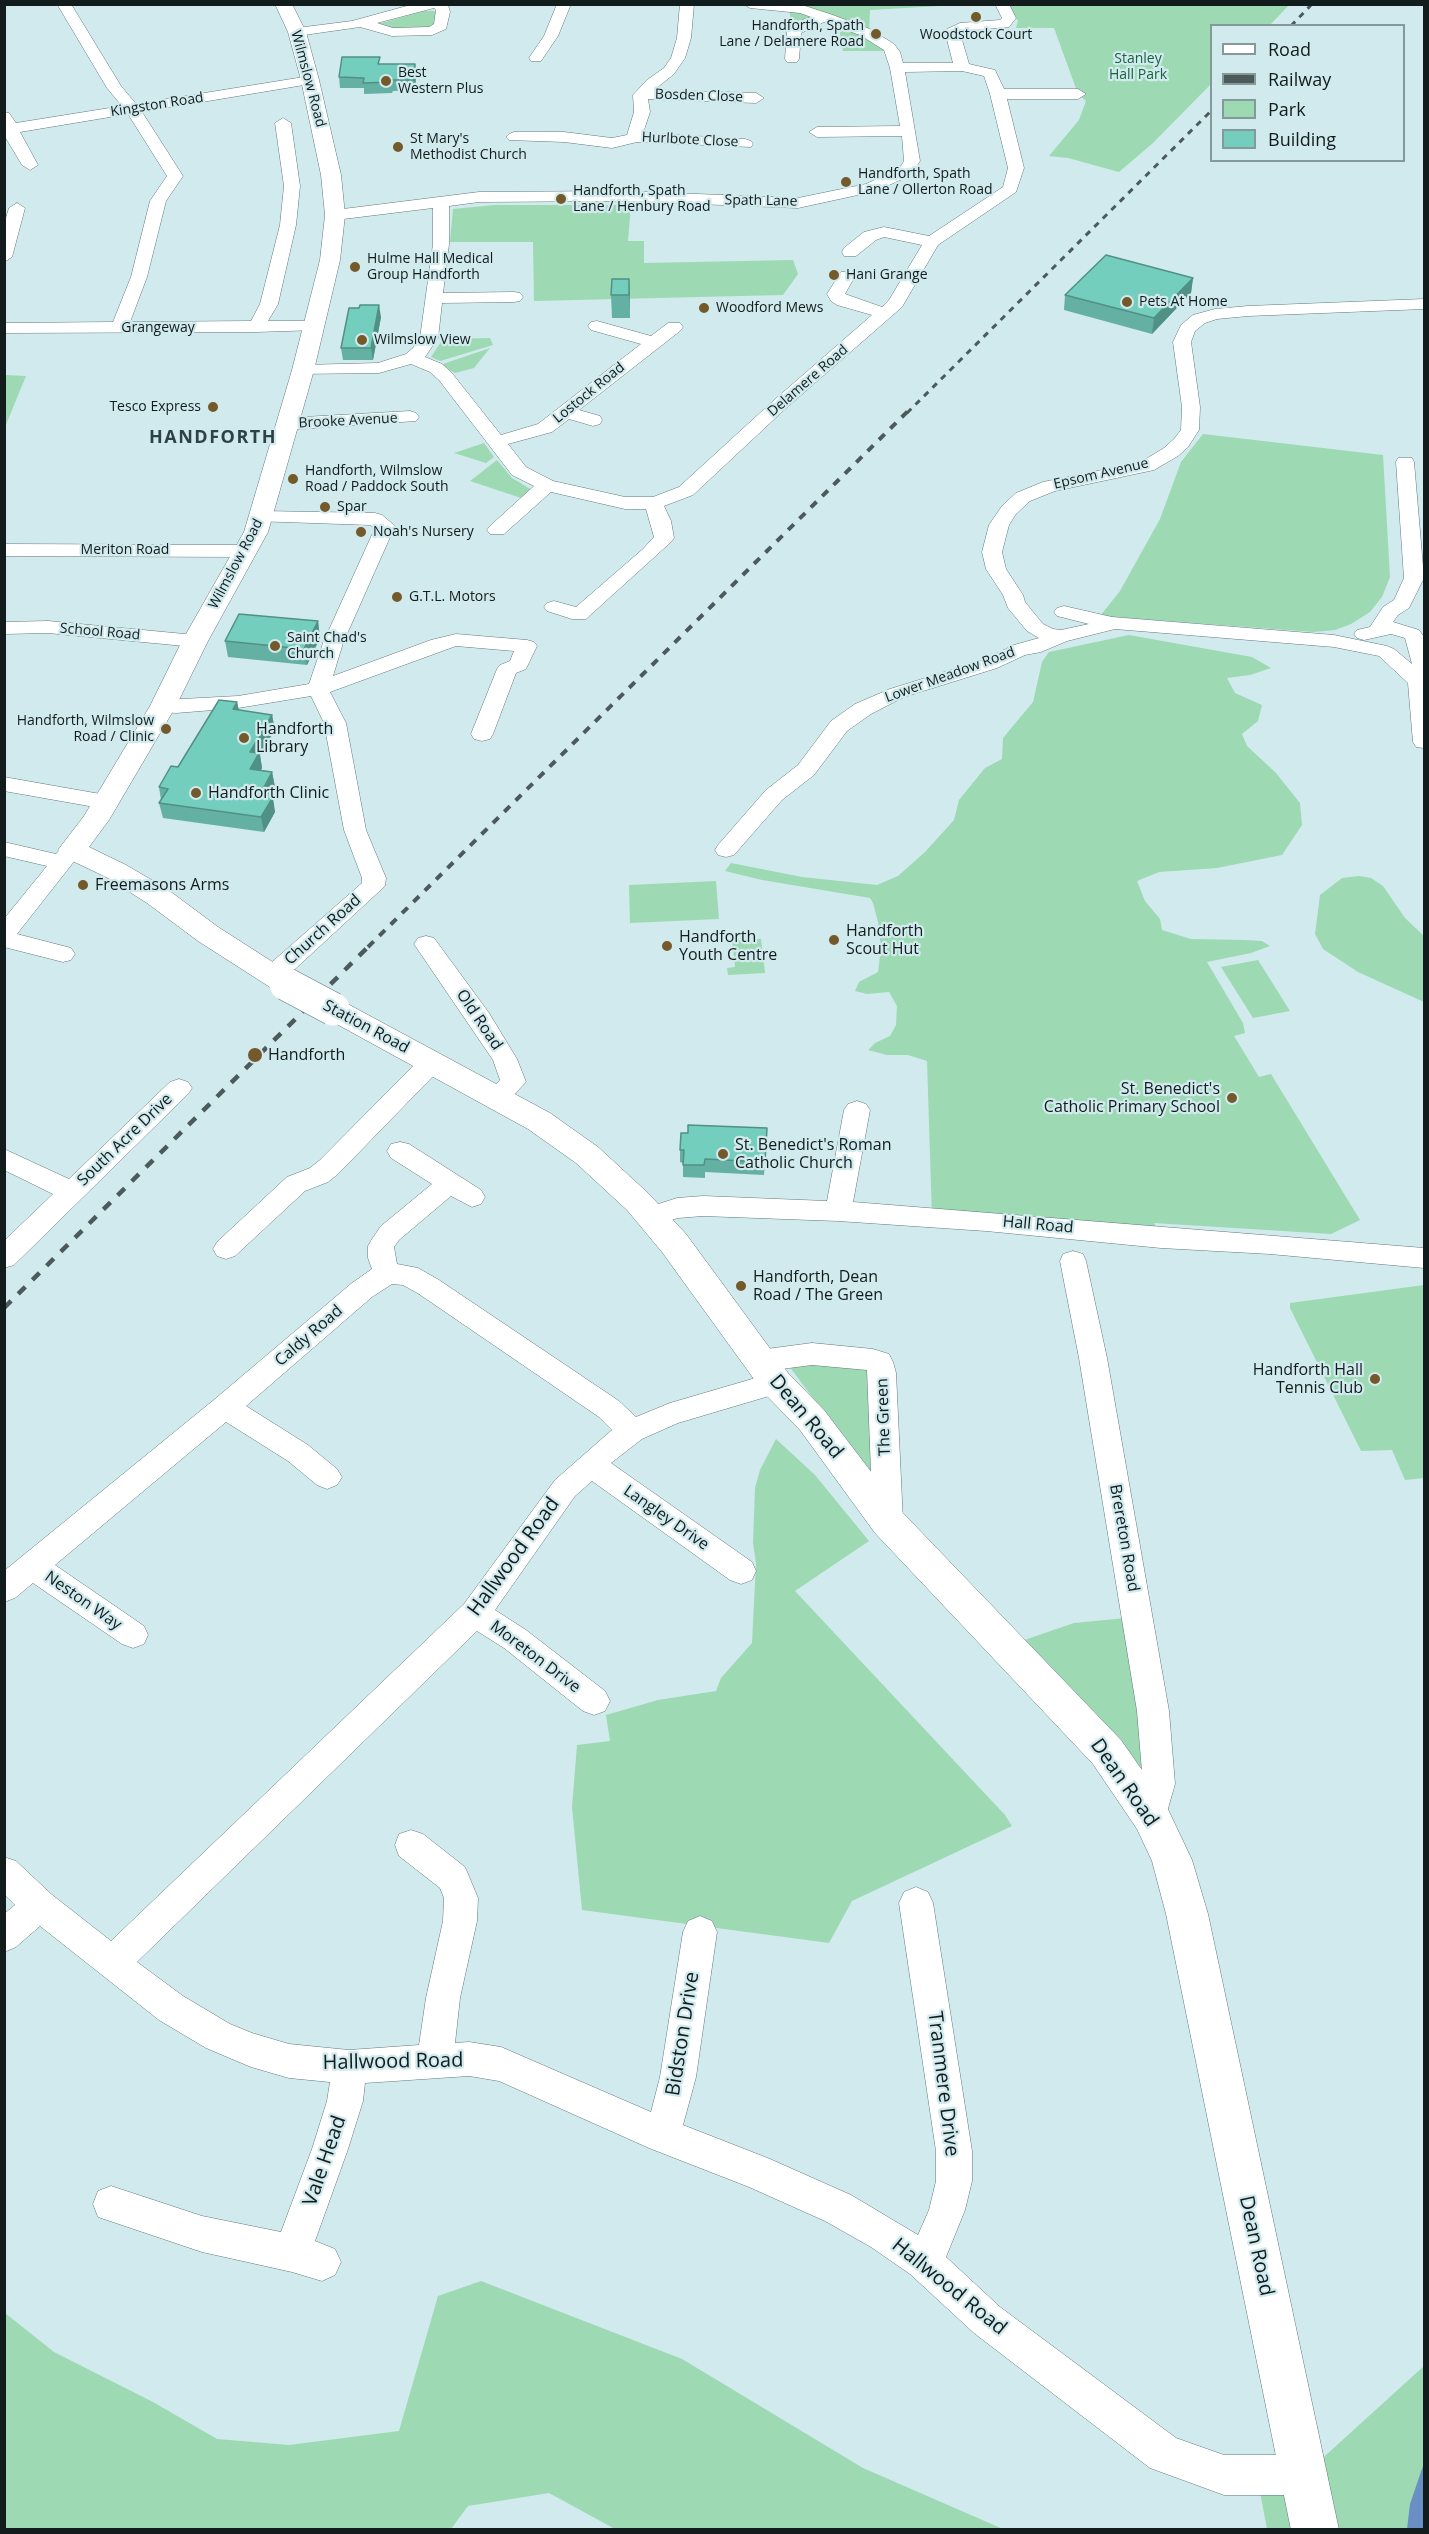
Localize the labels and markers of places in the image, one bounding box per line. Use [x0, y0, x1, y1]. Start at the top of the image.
marker: Woodstock Court [969, 10, 983, 24]
place label: Handforth, Spath Lane / Delamere Road [719, 18, 864, 50]
marker: Handforth, Spath Lane / Delamere Road [869, 27, 883, 41]
place label: Woodstock Court [920, 27, 1032, 43]
place label: Best Western Plus [398, 65, 483, 98]
marker: Best Western Plus [379, 74, 393, 88]
place label: St Mary's Methodist Church [410, 131, 527, 164]
marker: St Mary's Methodist Church [391, 140, 405, 154]
place label: Handforth, Spath Lane / Ollerton Road [858, 166, 993, 198]
marker: Handforth, Spath Lane / Ollerton Road [839, 175, 853, 189]
place label: Handforth, Spath Lane / Henbury Road [573, 183, 711, 216]
marker: Handforth, Spath Lane / Henbury Road [554, 192, 568, 206]
place label: Hulme Hall Medical Group Handforth [367, 251, 493, 284]
marker: Hulme Hall Medical Group Handforth [348, 260, 362, 274]
place label: Hani Grange [846, 267, 928, 283]
marker: Hani Grange [827, 268, 841, 282]
place label: Pets At Home [1139, 294, 1228, 310]
marker: Pets At Home [1120, 295, 1134, 309]
place label: Woodford Mews [716, 300, 823, 316]
marker: Woodford Mews [697, 301, 711, 315]
place label: Wilmslow View [374, 332, 471, 348]
marker: Wilmslow View [355, 333, 369, 347]
place label: Tesco Express [109, 399, 201, 415]
marker: Tesco Express [206, 400, 220, 414]
place label: Handforth, Wilmslow Road / Paddock South [305, 463, 449, 496]
marker: Handforth, Wilmslow Road / Paddock South [286, 472, 300, 486]
place label: Spar [337, 499, 367, 515]
marker: Spar [318, 500, 332, 514]
place label: Noah's Nursery [373, 524, 474, 540]
marker: Noah's Nursery [354, 525, 368, 539]
place label: G.T.L. Motors [409, 589, 496, 605]
marker: G.T.L. Motors [390, 590, 404, 604]
place label: Saint Chad's Church [287, 630, 367, 662]
marker: Saint Chad's Church [268, 639, 282, 653]
place label: Handforth, Wilmslow Road / Clinic [17, 713, 154, 746]
place label: Handforth Library [256, 719, 333, 757]
marker: Handforth, Wilmslow Road / Clinic [159, 722, 173, 736]
marker: Handforth Library [237, 731, 251, 745]
place label: Handforth Clinic [208, 783, 329, 803]
marker: Handforth Clinic [189, 786, 203, 800]
place label: Freemasons Arms [95, 875, 229, 895]
marker: Freemasons Arms [76, 878, 90, 892]
place label: Handforth Scout Hut [846, 921, 923, 959]
place label: Handforth Youth Centre [679, 927, 777, 965]
marker: Handforth Scout Hut [827, 933, 841, 947]
marker: Handforth Youth Centre [660, 939, 674, 953]
place label: Handforth [268, 1045, 345, 1065]
marker: Handforth [246, 1046, 264, 1064]
place label: St. Benedict's Catholic Primary School [1044, 1079, 1220, 1117]
marker: St. Benedict's Catholic Primary School [1225, 1091, 1239, 1105]
place label: St. Benedict's Roman Catholic Church [735, 1135, 891, 1173]
marker: St. Benedict's Roman Catholic Church [716, 1147, 730, 1161]
place label: Handforth, Dean Road / The Green [753, 1267, 883, 1305]
marker: Handforth, Dean Road / The Green [734, 1279, 748, 1293]
place label: Handforth Hall Tennis Club [1253, 1360, 1363, 1398]
marker: Handforth Hall Tennis Club [1368, 1372, 1382, 1386]

